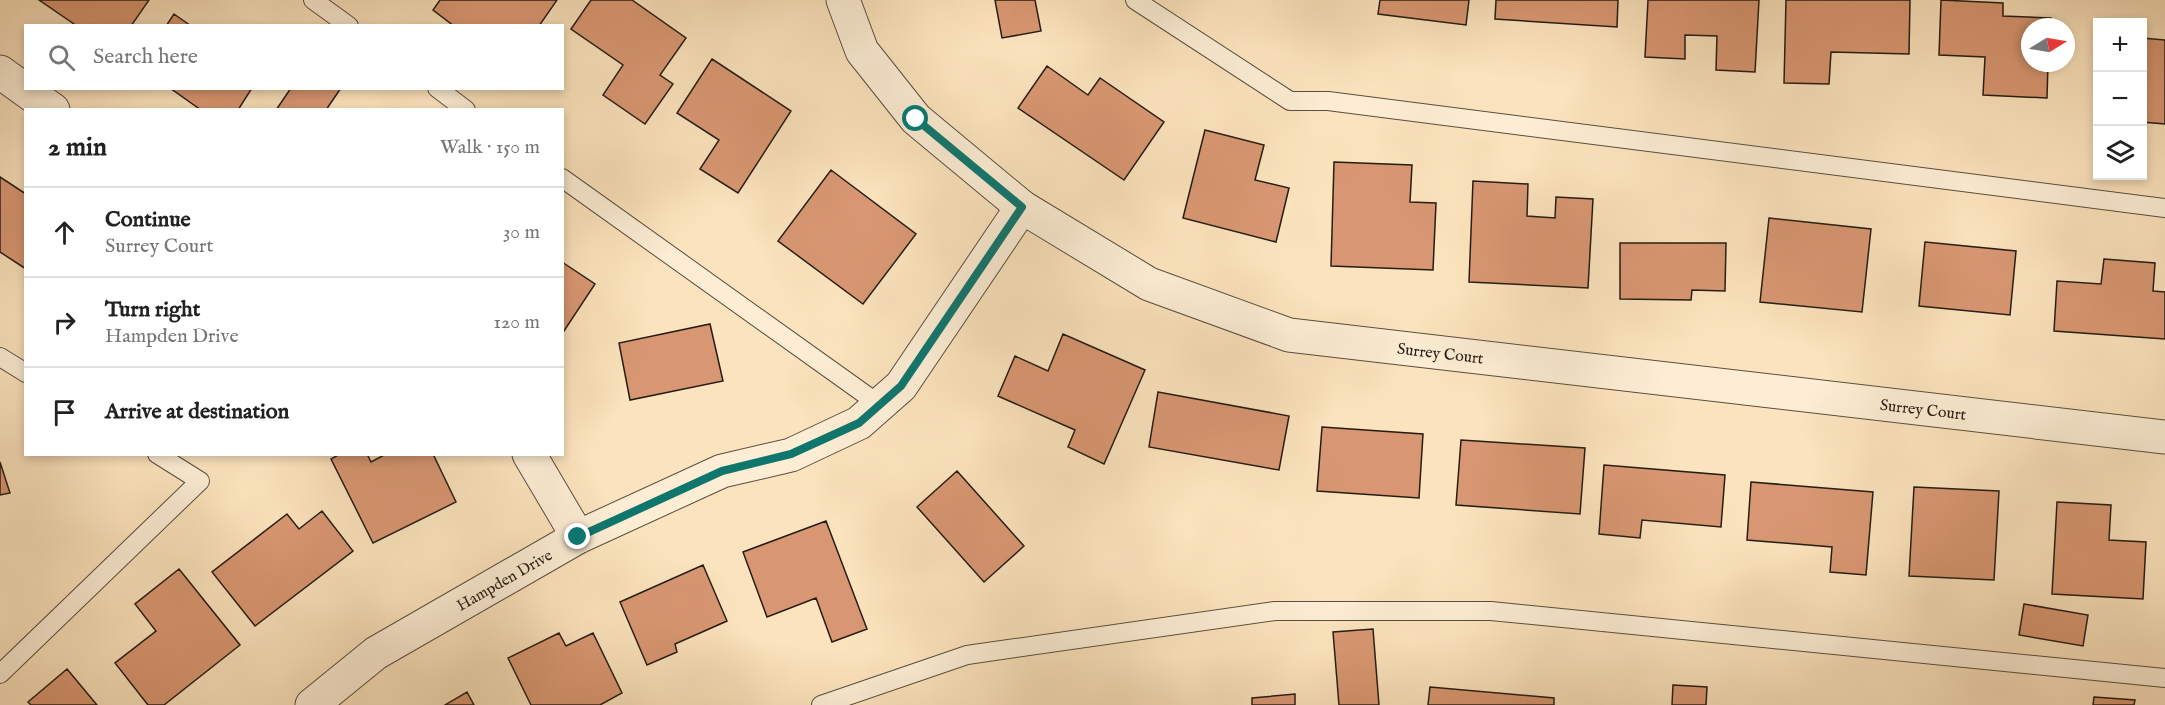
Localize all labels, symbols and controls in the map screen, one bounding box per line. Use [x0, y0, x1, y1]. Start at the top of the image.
north arrow [2021, 18, 2075, 72]
map controls [2093, 18, 2147, 180]
button: + [2093, 18, 2147, 72]
search box [24, 24, 564, 90]
icon: search [45, 41, 78, 74]
text: Search here [93, 43, 198, 71]
button: − [2093, 72, 2147, 126]
route start [902, 105, 928, 131]
button: layers [2093, 126, 2147, 180]
text: 2 min [48, 131, 107, 164]
text: Walk · 150 m [440, 135, 540, 160]
text: Continue [105, 206, 191, 234]
icon: ahead [48, 216, 81, 249]
text: 30 m [503, 220, 540, 245]
text: Surrey Court [105, 234, 213, 259]
text: Turn right [105, 296, 200, 324]
icon: right [48, 306, 81, 339]
text: 120 m [494, 310, 540, 335]
text: Hampden Drive [105, 324, 239, 349]
street label: Surrey Court [1396, 340, 1485, 370]
icon: arrive [48, 396, 81, 429]
street label: Surrey Court [1879, 396, 1968, 426]
text: Arrive at destination [105, 398, 289, 426]
route end [564, 523, 590, 549]
street label: Hampden Drive [454, 546, 556, 617]

